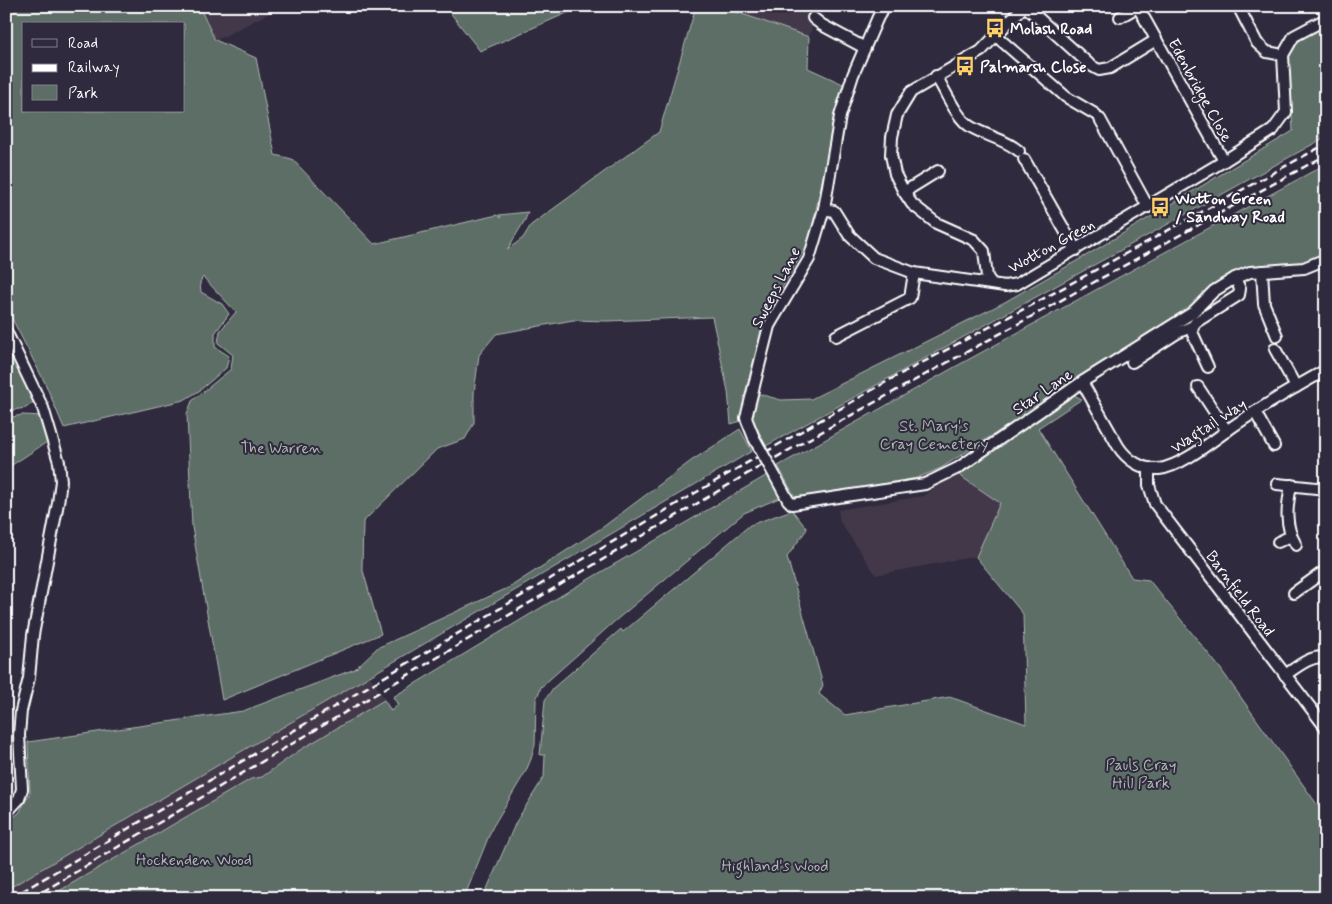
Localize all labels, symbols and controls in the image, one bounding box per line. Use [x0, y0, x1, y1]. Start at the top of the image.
bus stop icon: Molash Road [984, 17, 1006, 39]
place label: Molash Road [1010, 19, 1092, 40]
legend [22, 22, 185, 112]
text: Road [68, 34, 98, 54]
street label: Edenbridge Close [1162, 35, 1237, 147]
bus stop icon: Palmarsh Close [954, 55, 976, 77]
place label: Palmarsh Close [980, 57, 1086, 78]
text: Railway [68, 58, 120, 78]
text: Park [68, 84, 98, 104]
place label: Wotton Green / Sandway Road [1174, 189, 1285, 228]
bus stop icon: Wotton Green / Sandway Road [1149, 196, 1171, 218]
street label: Wotton Green [1005, 214, 1099, 279]
street label: Sweeps Lane [747, 244, 806, 332]
street label: Star Lane [1008, 364, 1078, 420]
street label: Wagtail Way [1167, 394, 1251, 459]
park label: St. Mary's Cray Cemetery [880, 416, 989, 455]
park label: The Warren [241, 438, 322, 459]
street label: Barnfield Road [1201, 547, 1279, 641]
park label: Pauls Cray Hill Park [1106, 755, 1176, 794]
park label: Hockenden Wood [136, 850, 252, 871]
park label: Highland's Wood [721, 856, 829, 878]

